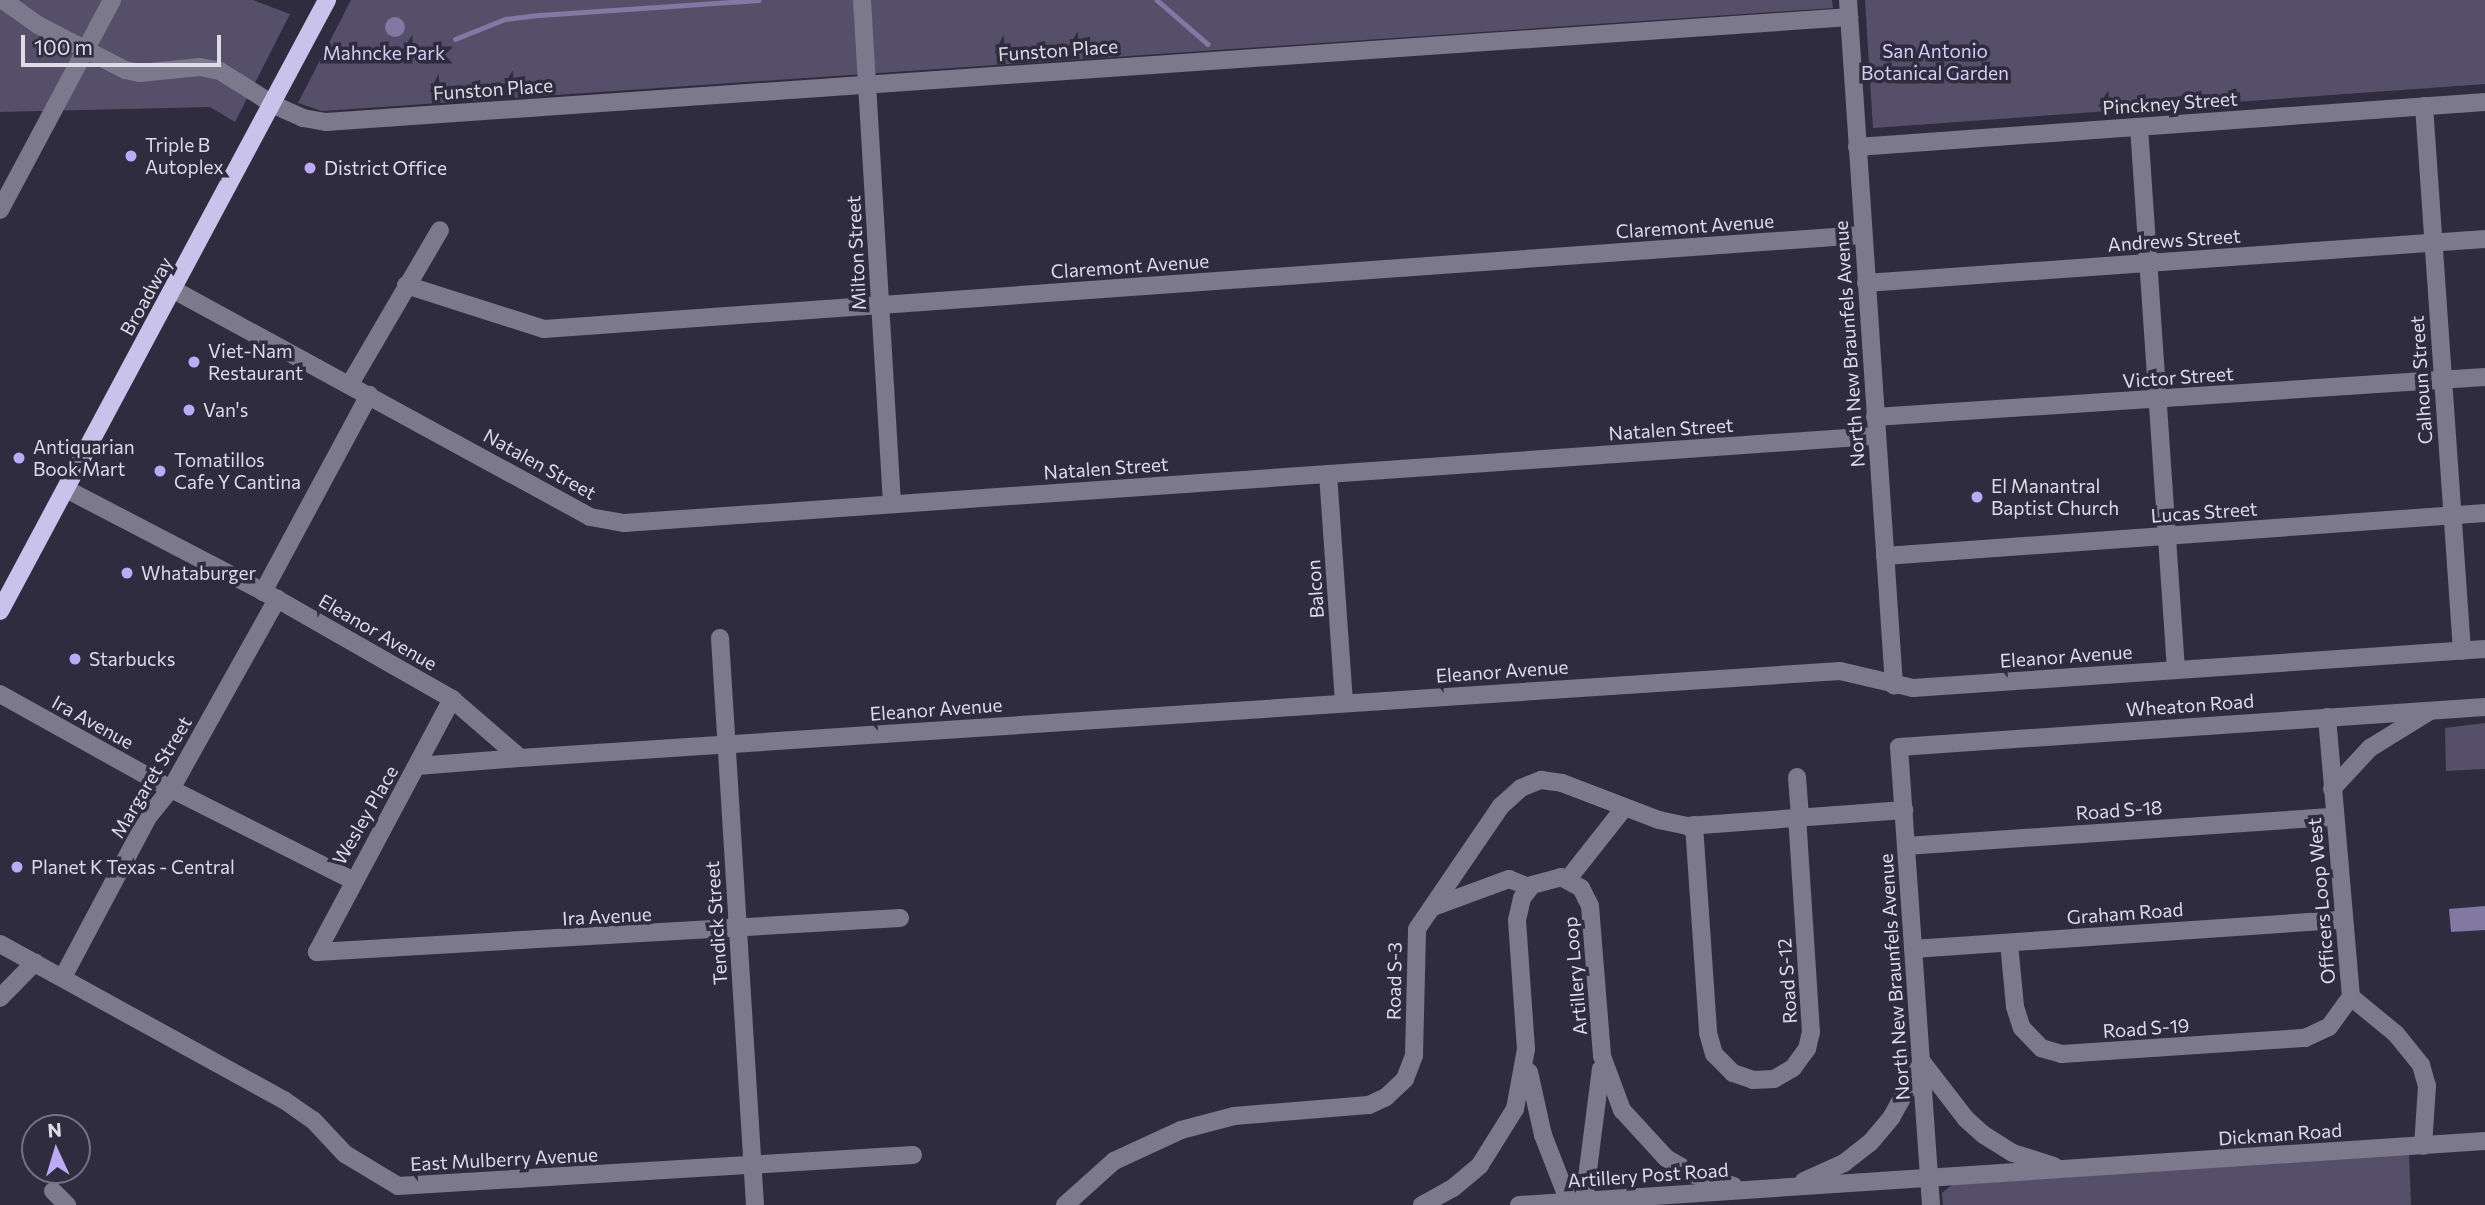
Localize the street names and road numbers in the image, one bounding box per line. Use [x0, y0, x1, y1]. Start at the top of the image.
street label: Funston Place [997, 34, 1119, 66]
street label: Funston Place [432, 73, 554, 105]
street label: Pinckney Street [2102, 87, 2238, 119]
street label: Milton Street [842, 195, 870, 311]
street label: Claremont Avenue [1615, 209, 1775, 243]
street label: North New Braunfels Avenue [1829, 220, 1869, 468]
street label: Andrews Street [2107, 224, 2241, 256]
street label: Claremont Avenue [1050, 249, 1210, 283]
street label: Broadway [115, 253, 177, 339]
street label: Calhoun Street [2405, 315, 2437, 445]
street label: Victor Street [2122, 362, 2234, 392]
street label: Natalen Street [1608, 413, 1734, 445]
street label: Natalen Street [480, 424, 600, 504]
street label: Natalen Street [1043, 452, 1169, 484]
street label: Lucas Street [2150, 497, 2258, 527]
street label: Balcon [1302, 559, 1328, 619]
street label: Eleanor Avenue [315, 589, 441, 675]
street label: Eleanor Avenue [1999, 640, 2133, 672]
street label: Eleanor Avenue [1435, 655, 1569, 687]
street label: Wheaton Road [2125, 689, 2255, 721]
street label: Ira Avenue [48, 690, 138, 754]
street label: Eleanor Avenue [869, 693, 1003, 725]
street label: Margaret Street [106, 712, 196, 842]
street label: Wesley Place [327, 761, 403, 869]
street label: Road S-18 [2075, 796, 2163, 824]
street label: Officers Loop West [2302, 817, 2340, 985]
street label: North New Braunfels Avenue [1874, 853, 1914, 1101]
street label: Tendick Street [700, 860, 732, 986]
street label: Graham Road [2066, 898, 2184, 928]
street label: Ira Avenue [562, 902, 652, 930]
street label: Artillery Loop [1558, 916, 1592, 1036]
street label: Road S-12 [1773, 937, 1801, 1025]
street label: Road S-3 [1382, 942, 1406, 1020]
street label: Road S-19 [2102, 1014, 2190, 1042]
street label: Dickman Road [2217, 1118, 2343, 1150]
street label: East Mulberry Avenue [410, 1143, 598, 1175]
street label: Artillery Post Road [1567, 1158, 1729, 1192]

